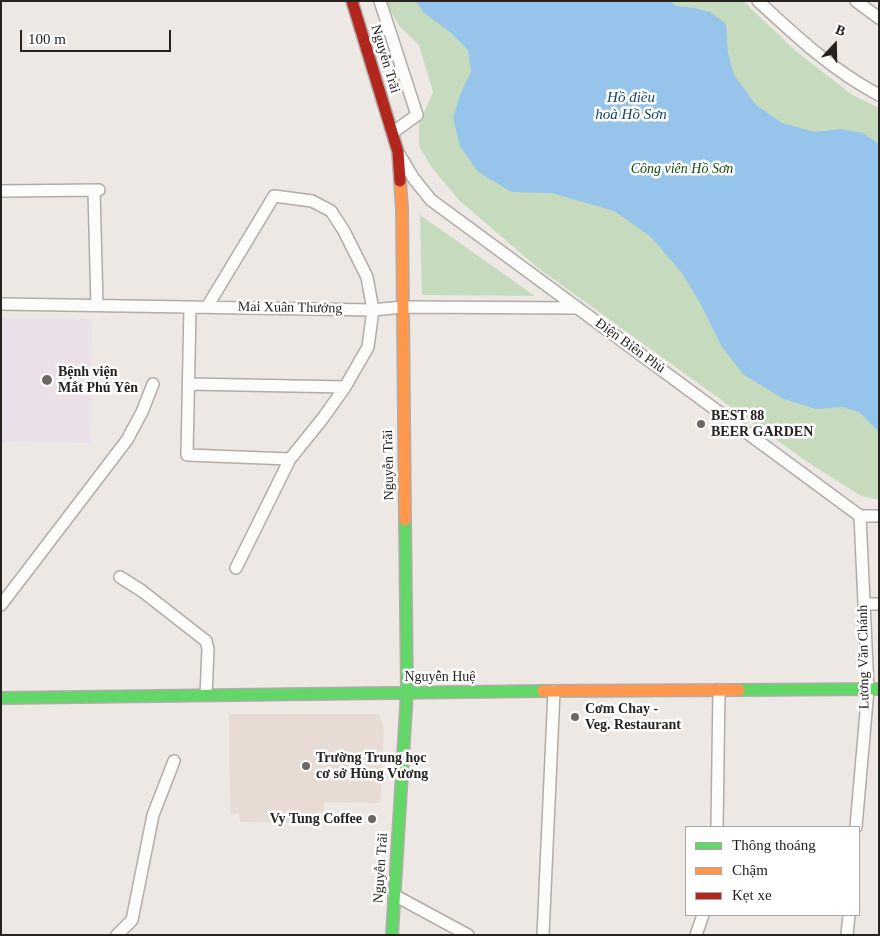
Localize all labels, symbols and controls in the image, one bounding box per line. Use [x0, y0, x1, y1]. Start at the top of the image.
scale bar [22, 20, 174, 52]
north arrow [810, 20, 860, 70]
text: B [834, 22, 848, 39]
street label: Nguyễn Trãi [367, 23, 403, 95]
text: 100 m [28, 31, 66, 47]
water label: Hồ điều hoà Hồ Sơn [595, 89, 667, 124]
park label: Công viên Hồ Sơn [631, 161, 733, 177]
street label: Mai Xuân Thưởng [238, 299, 342, 317]
street label: Điện Biên Phủ [592, 315, 668, 377]
place label: Bệnh viện Mắt Phú Yên [58, 364, 138, 397]
marker: Bệnh viện Mắt Phú Yên [40, 373, 54, 387]
place label: BEST 88 BEER GARDEN [711, 408, 813, 441]
marker: BEST 88 BEER GARDEN [695, 418, 707, 430]
street label: Nguyễn Trãi [380, 430, 398, 500]
street label: Lương Văn Chánh [855, 605, 873, 709]
street label: Nguyễn Huệ [404, 669, 476, 685]
place label: Cơm Chay - Veg. Restaurant [585, 701, 681, 734]
marker: Cơm Chay - Veg. Restaurant [569, 711, 581, 723]
place label: Trường Trung học cơ sở Hùng Vương [316, 750, 428, 782]
marker: Trường Trung học cơ sở Hùng Vương [300, 760, 312, 772]
place label: Vy Tung Coffee [270, 811, 362, 827]
marker: Vy Tung Coffee [366, 813, 378, 825]
legend [685, 826, 860, 916]
street label: Nguyễn Trãi [370, 832, 392, 904]
text: Thông thoáng [732, 837, 816, 853]
text: Chậm [732, 862, 768, 878]
text: Kẹt xe [732, 887, 772, 903]

